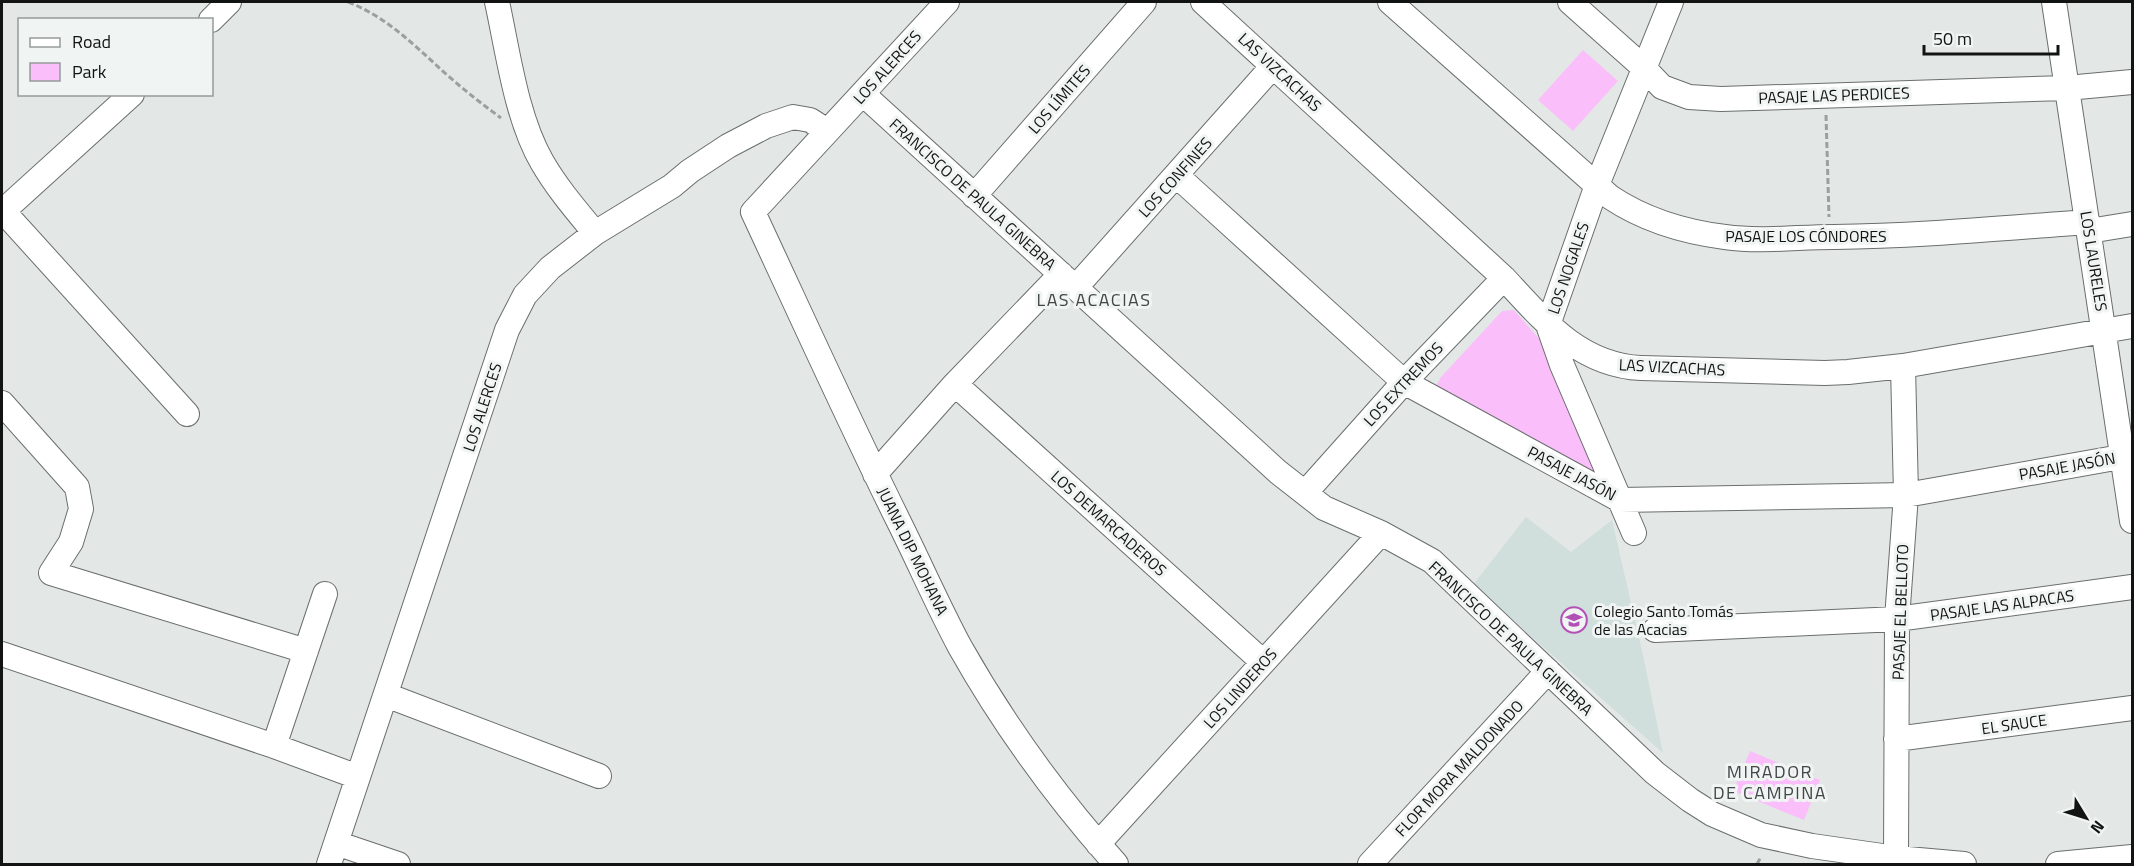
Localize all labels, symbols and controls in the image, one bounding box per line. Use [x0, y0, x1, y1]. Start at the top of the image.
legend [18, 18, 213, 96]
scale bar [1924, 18, 2058, 56]
street label: LOS ALERCES [847, 25, 927, 109]
text: 50 m [1933, 25, 1972, 52]
street label: LAS VIZCACHAS [1233, 27, 1327, 117]
text: Road [72, 28, 111, 55]
text: Park [72, 58, 107, 85]
street label: LOS LÍMITES [1022, 59, 1096, 139]
street label: PASAJE LAS PERDICES [1758, 80, 1910, 110]
street label: FRANCISCO DE PAULA GINEBRA [884, 112, 1062, 276]
street label: LOS CONFINES [1132, 132, 1218, 222]
street label: LOS LAURELES [2074, 209, 2114, 313]
street label: LOS NOGALES [1541, 219, 1595, 317]
street label: PASAJE LOS CÓNDORES [1725, 224, 1887, 248]
district label: LAS ACACIAS [1037, 286, 1151, 313]
street label: LOS EXTREMOS [1358, 336, 1448, 432]
street label: LAS VIZCACHAS [1618, 352, 1726, 382]
street label: LOS ALERCES [456, 359, 508, 455]
street label: PASAJE JASÓN [1523, 440, 1621, 506]
street label: PASAJE JASÓN [2017, 446, 2117, 486]
street label: LOS DEMARCADEROS [1046, 464, 1172, 582]
street label: JUANA DIP MOHANA [871, 483, 955, 620]
street label: PASAJE EL BELLOTO [1886, 544, 1914, 680]
street label: FRANCISCO DE PAULA GINEBRA [1423, 555, 1599, 721]
street label: PASAJE LAS ALPACAS [1929, 583, 2075, 627]
place label: Colegio Santo Tomás de las Acacias [1594, 599, 1734, 641]
school or university icon: Colegio Santo Tomás de las Acacias [1559, 605, 1589, 635]
street label: LOS LINDEROS [1197, 643, 1283, 733]
street label: FLOR MORA MALDONADO [1389, 694, 1529, 842]
street label: EL SAUCE [1980, 708, 2048, 740]
district label: MIRADOR DE CAMPINA [1713, 758, 1827, 806]
north arrow [2056, 788, 2116, 848]
text: N [2085, 815, 2111, 839]

